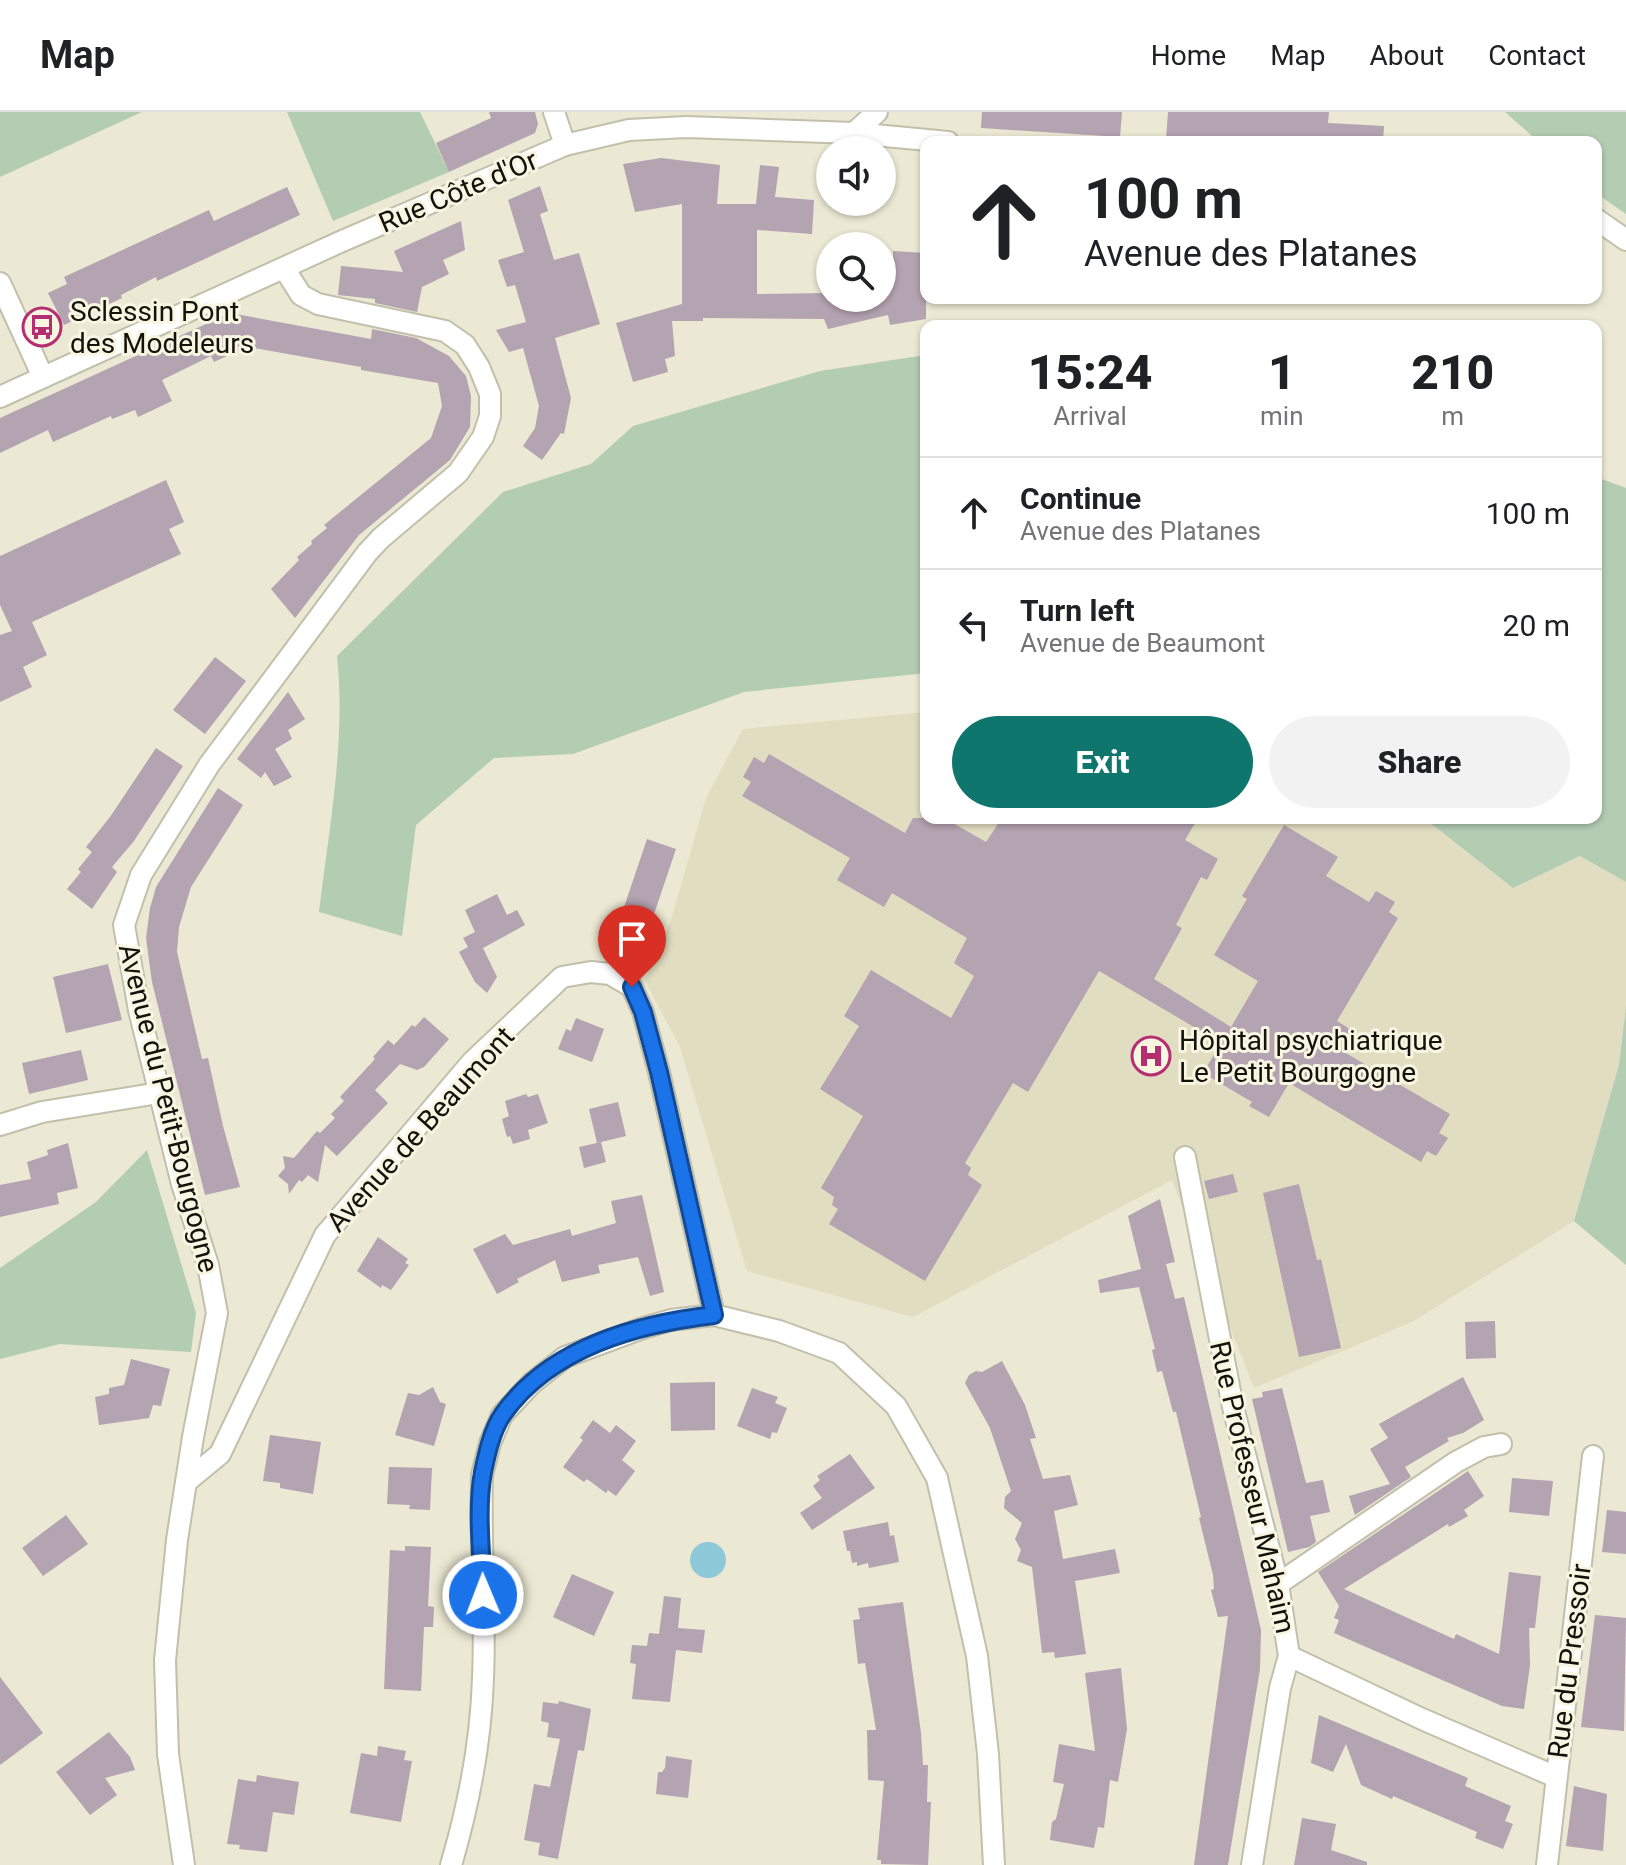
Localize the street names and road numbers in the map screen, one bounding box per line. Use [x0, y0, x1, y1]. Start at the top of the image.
street label: Rue Côte d'Or [374, 143, 543, 240]
street label: Avenue du Petit-Bourgogne [112, 940, 225, 1276]
street label: Avenue de Beaumont [320, 1020, 521, 1239]
street label: Rue Professeur Mahaim [1203, 1338, 1302, 1636]
street label: Rue du Pressoir [1541, 1561, 1598, 1760]

